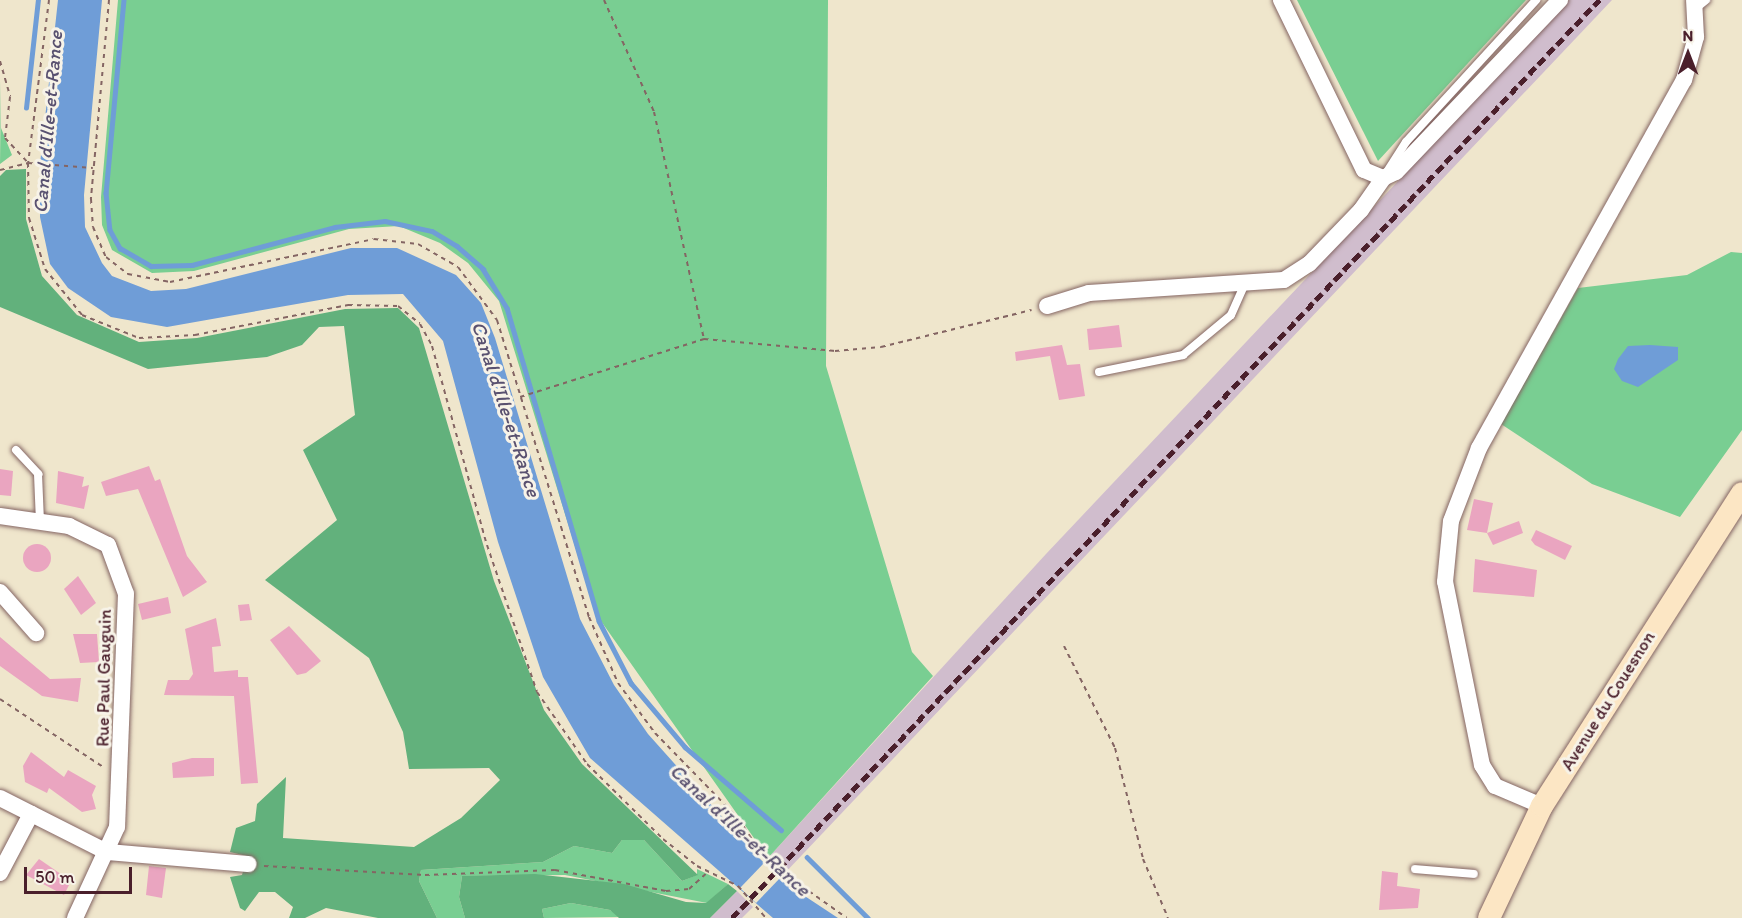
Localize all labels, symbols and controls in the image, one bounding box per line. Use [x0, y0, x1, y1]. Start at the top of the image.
north arrow [1658, 24, 1718, 84]
text: N [1683, 26, 1693, 45]
water label: Canal d'Ille-et-Rance [28, 30, 68, 214]
water label: Canal d'Ille-et-Rance [466, 318, 546, 500]
street label: Rue Paul Gauguin [92, 610, 116, 746]
street label: Avenue du Couesnon [1556, 627, 1660, 775]
water label: Canal d'Ille-et-Rance [665, 759, 815, 901]
scale bar [27, 855, 135, 893]
text: 50 m [35, 866, 75, 888]

